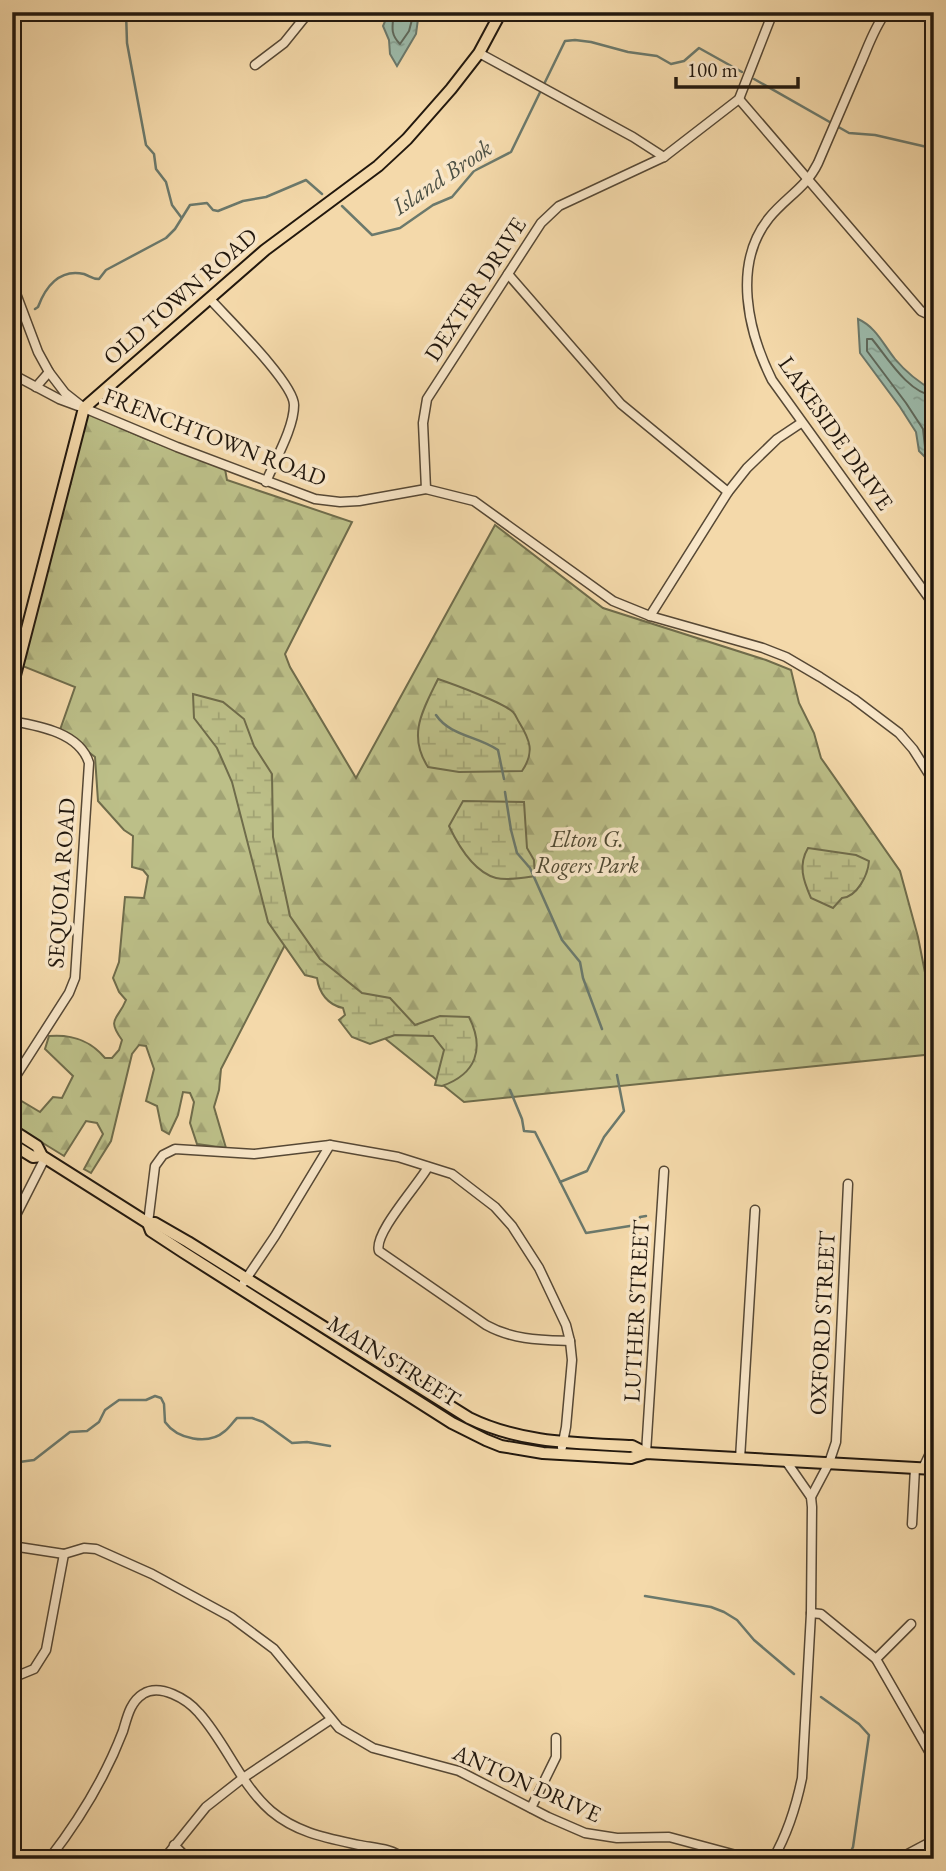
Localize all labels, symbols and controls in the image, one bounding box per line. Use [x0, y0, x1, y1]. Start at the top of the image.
scale bar [676, 46, 799, 90]
text: 100 m [687, 56, 738, 83]
water label: Island Brook [385, 132, 498, 222]
street label: DEXTER DRIVE [417, 211, 533, 367]
street label: OLD TOWN ROAD [97, 221, 263, 371]
street label: LAKESIDE DRIVE [772, 350, 900, 516]
street label: FRENCHTOWN ROAD [99, 381, 331, 493]
street label: SEQUOIA ROAD [40, 797, 82, 969]
park label: Elton G. Rogers Park [535, 824, 639, 880]
street label: LUTHER STREET [616, 1219, 656, 1403]
street label: OXFORD STREET [802, 1229, 842, 1416]
street label: MAIN STREET [322, 1308, 467, 1414]
street label: ANTON DRIVE [447, 1736, 606, 1829]

